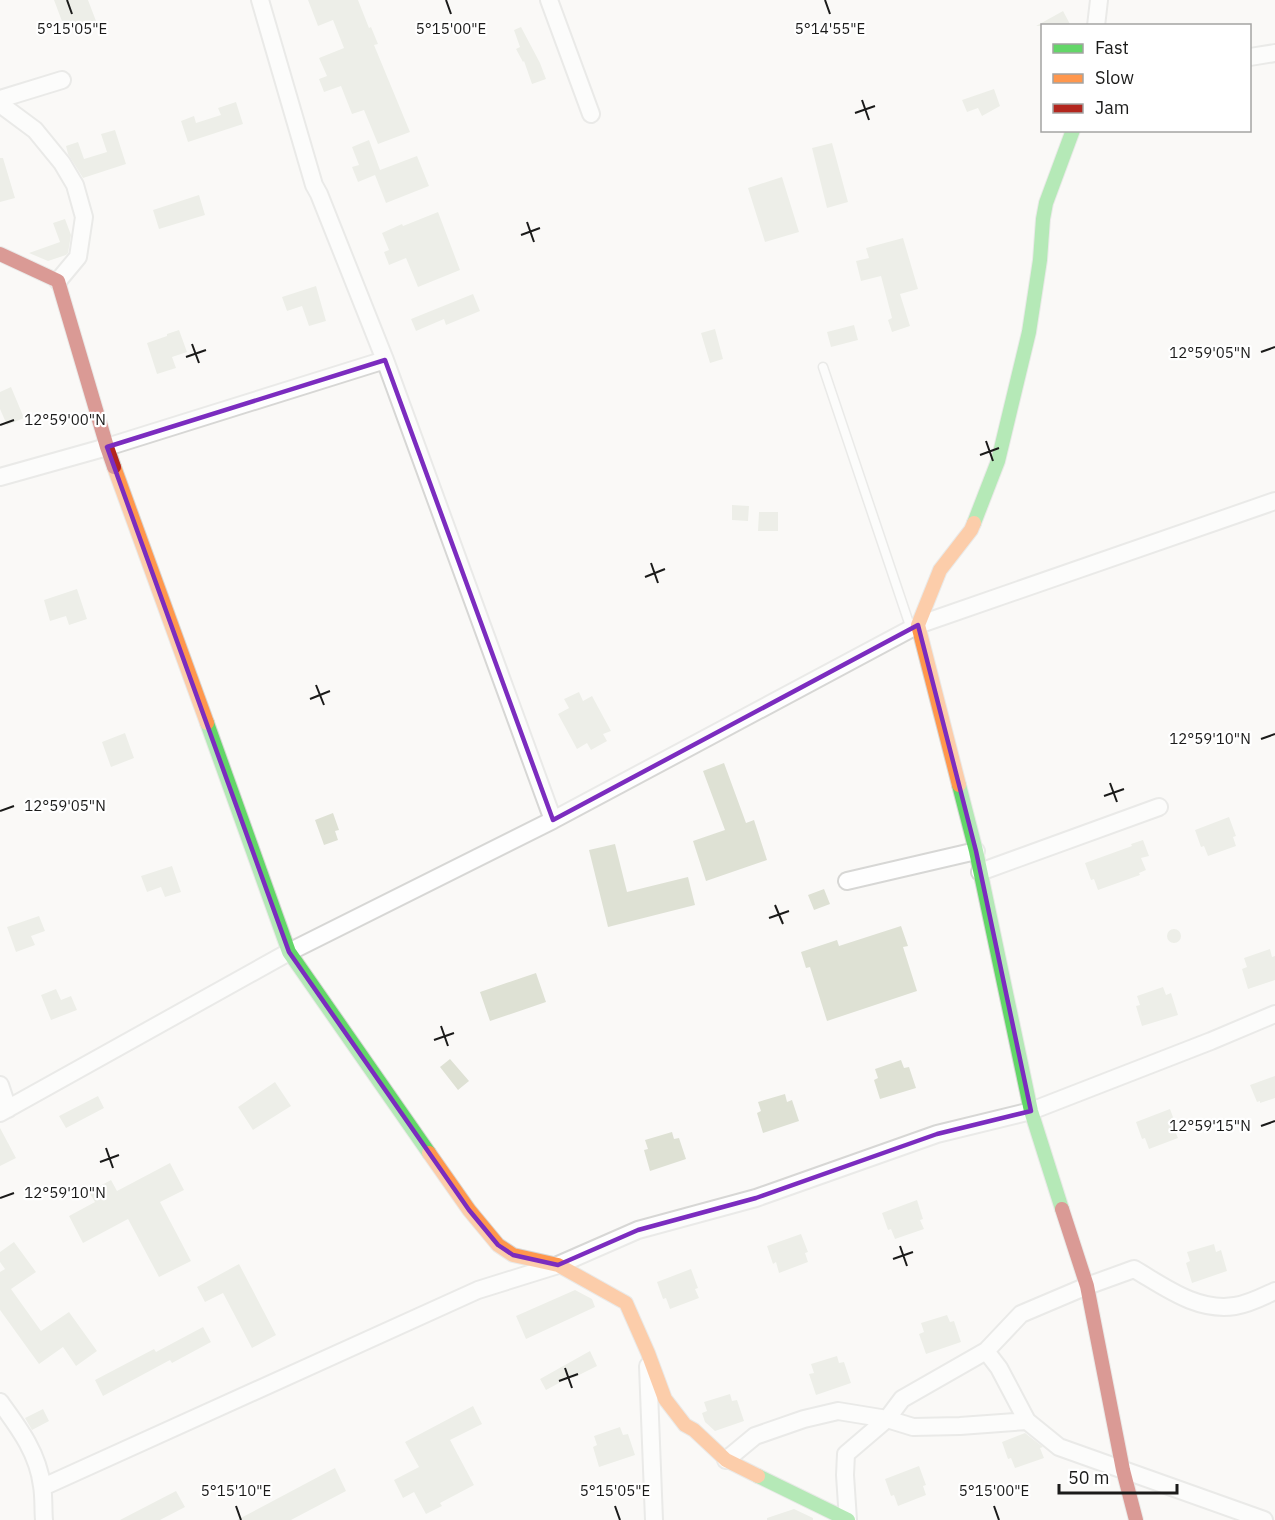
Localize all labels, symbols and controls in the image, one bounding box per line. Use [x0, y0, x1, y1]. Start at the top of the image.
text: 5°15'05"E [37, 19, 107, 38]
text: 5°15'00"E [416, 19, 486, 38]
text: 5°14'55"E [795, 19, 865, 38]
legend [1041, 24, 1251, 132]
text: Fast [1095, 36, 1129, 59]
text: Slow [1095, 66, 1134, 89]
text: Jam [1095, 96, 1130, 119]
text: 12°59'05"N [1169, 343, 1251, 362]
text: 12°59'00"N [24, 410, 106, 429]
text: 12°59'10"N [1169, 729, 1251, 748]
text: 12°59'05"N [24, 796, 106, 815]
text: 12°59'15"N [1169, 1116, 1251, 1135]
text: 12°59'10"N [24, 1183, 106, 1202]
scale bar [1059, 1457, 1178, 1495]
text: 50 m [1068, 1466, 1110, 1489]
text: 5°15'10"E [201, 1481, 271, 1500]
text: 5°15'05"E [580, 1481, 650, 1500]
text: 5°15'00"E [959, 1481, 1029, 1500]

